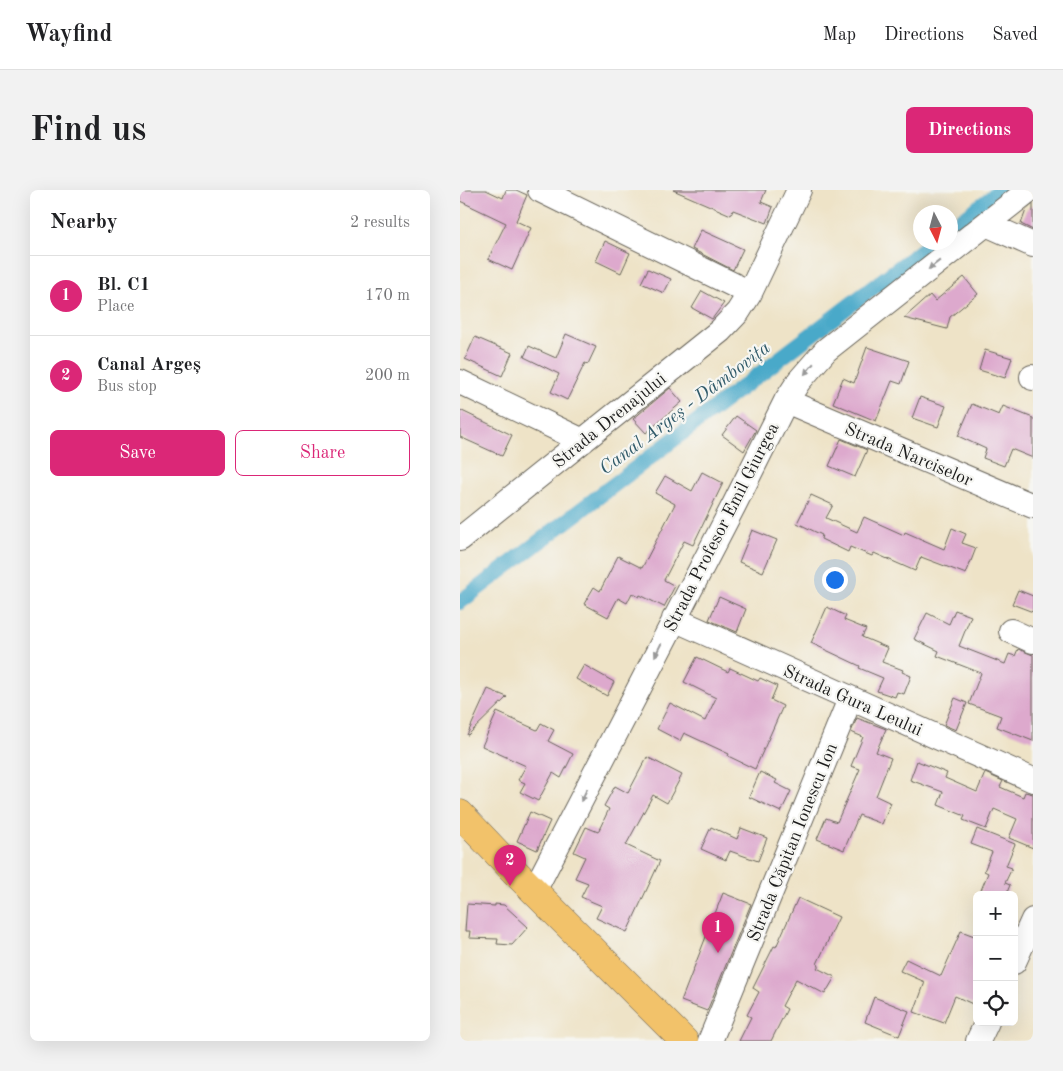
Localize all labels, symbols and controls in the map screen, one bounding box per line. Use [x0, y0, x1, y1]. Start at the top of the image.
text: Wayfind [25, 23, 112, 47]
text: Map [823, 26, 856, 44]
text: Directions [884, 26, 964, 44]
text: Saved [992, 26, 1038, 44]
button: Directions [906, 107, 1033, 153]
text: Find us [30, 113, 146, 148]
north arrow [913, 205, 958, 250]
text: Nearby [50, 212, 118, 233]
text: 2 results [350, 215, 410, 231]
one-way arrow [928, 260, 941, 271]
text: Bl. C1 [97, 276, 151, 295]
text: 1 [61, 288, 71, 304]
text: 170 m [365, 288, 410, 304]
text: Place [97, 299, 134, 315]
water label: Canal Argeș - Dâmbovița [597, 339, 774, 479]
text: Canal Argeș [97, 356, 201, 375]
one-way arrow [803, 362, 815, 374]
text: 2 [61, 368, 71, 384]
text: 200 m [365, 368, 410, 384]
street label: Strada Drenajului [550, 370, 670, 472]
text: Bus stop [97, 379, 157, 395]
street label: Strada Profesor Emil Giurgea [661, 420, 783, 635]
street label: Strada Narciselor [842, 420, 976, 490]
button: Save [50, 430, 225, 476]
button: Share [235, 430, 410, 476]
your location [822, 567, 848, 593]
one-way arrow [654, 643, 662, 657]
street label: Strada Gura Leului [780, 662, 925, 740]
street label: Strada Căpitan Ionescu Ion [745, 740, 841, 944]
one-way arrow [580, 788, 588, 802]
pin: 2 [494, 845, 526, 886]
map controls [973, 891, 1018, 1026]
button: + [973, 891, 1018, 936]
pin: 1 [702, 912, 734, 953]
button: − [973, 936, 1018, 981]
button: locate [973, 981, 1018, 1026]

